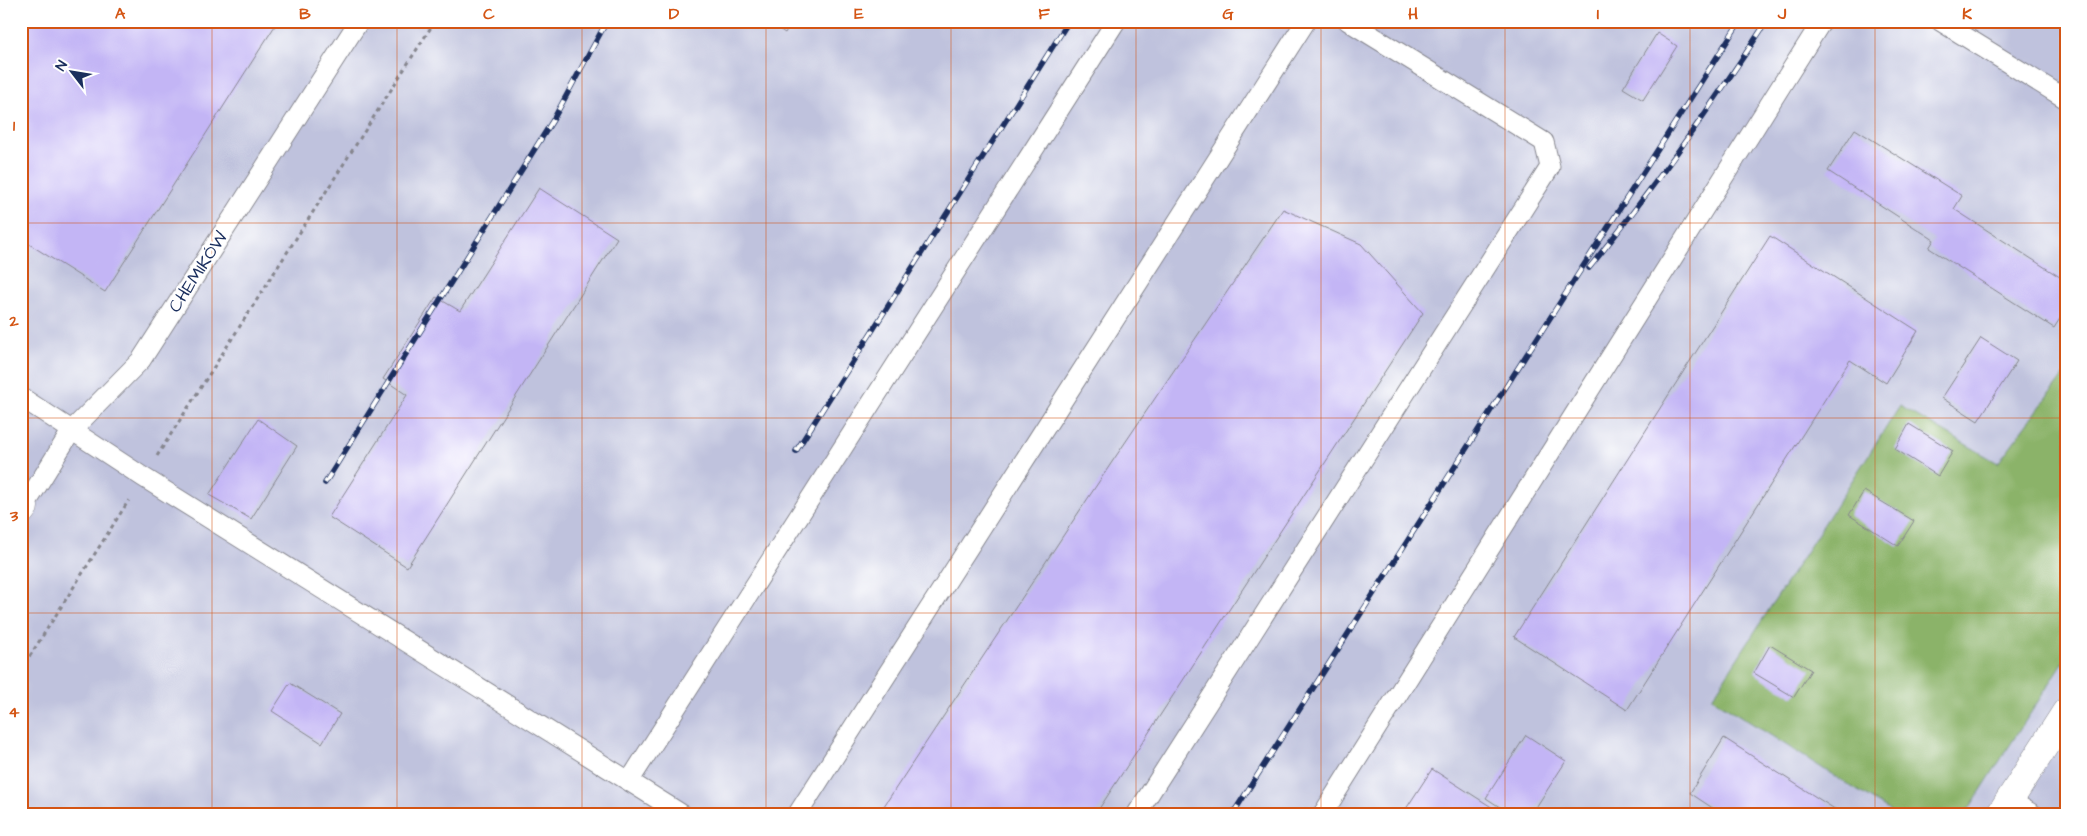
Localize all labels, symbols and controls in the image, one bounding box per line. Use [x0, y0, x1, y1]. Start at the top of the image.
text: A [115, 3, 126, 25]
text: B [299, 3, 311, 25]
text: C [483, 3, 495, 25]
text: D [669, 3, 680, 25]
text: E [854, 3, 864, 25]
text: F [1038, 3, 1050, 25]
text: G [1222, 3, 1234, 25]
text: H [1408, 3, 1418, 25]
text: I [1597, 3, 1599, 25]
text: J [1777, 3, 1787, 25]
text: K [1962, 3, 1972, 25]
north arrow [48, 48, 98, 98]
text: N [51, 57, 73, 75]
text: 1 [13, 115, 16, 137]
street label: CHEMIKÓW [163, 227, 234, 317]
text: 2 [8, 310, 19, 332]
text: 3 [9, 505, 19, 527]
text: 4 [9, 701, 20, 723]

